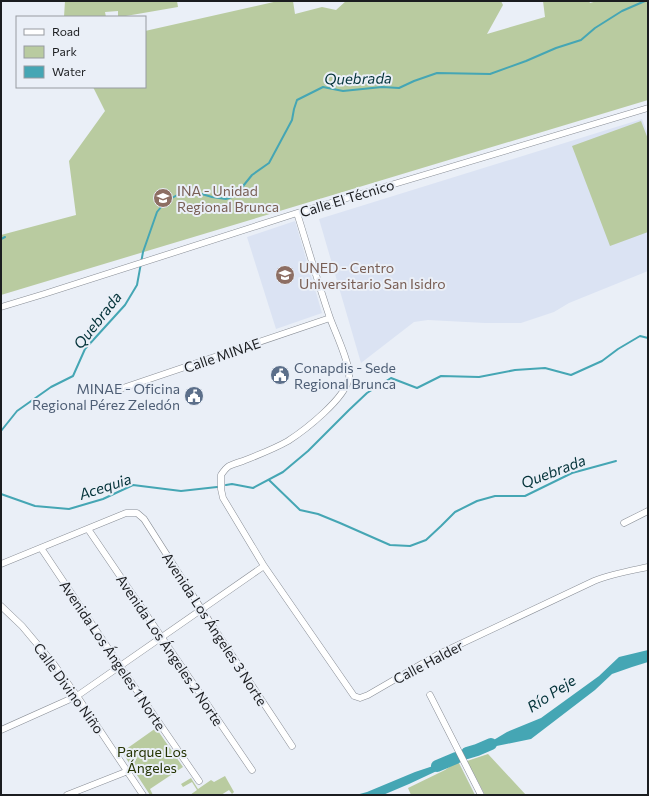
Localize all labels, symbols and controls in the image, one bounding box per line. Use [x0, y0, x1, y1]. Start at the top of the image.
legend [16, 16, 146, 88]
text: Road [52, 24, 80, 38]
text: Park [52, 44, 78, 58]
text: Water [52, 64, 86, 78]
water label: Quebrada [324, 68, 392, 88]
street label: Calle El Técnico [298, 176, 396, 220]
place label: INA - Unidad Regional Brunca [177, 182, 279, 215]
school or university icon: INA - Unidad Regional Brunca [152, 187, 174, 209]
place label: UNED - Centro Universitario San Isidro [299, 259, 446, 292]
school or university icon: UNED - Centro Universitario San Isidro [274, 264, 296, 286]
water label: Quebrada [69, 288, 125, 352]
street label: Calle MINAE [181, 334, 263, 376]
place label: Conapdis - Sede Regional Brunca [294, 359, 396, 392]
public building icon: Conapdis - Sede Regional Brunca [269, 364, 291, 386]
place label: MINAE - Oficina Regional Pérez Zeledón [32, 380, 180, 413]
public building icon: MINAE - Oficina Regional Pérez Zeledón [183, 385, 205, 407]
water label: Quebrada [518, 450, 588, 492]
water label: Acequia [76, 469, 134, 503]
street label: Avenida Los Ángeles 3 Norte [159, 549, 271, 709]
street label: Avenida Los Ángeles 2 Norte [113, 571, 227, 729]
street label: Avenida Los Ángeles 1 Norte [56, 577, 170, 733]
street label: Calle Halder [390, 636, 466, 687]
street label: Calle Divino Niño [30, 639, 108, 737]
water label: Río Peje [523, 671, 579, 715]
park label: Parque Los Ángeles [117, 743, 187, 776]

